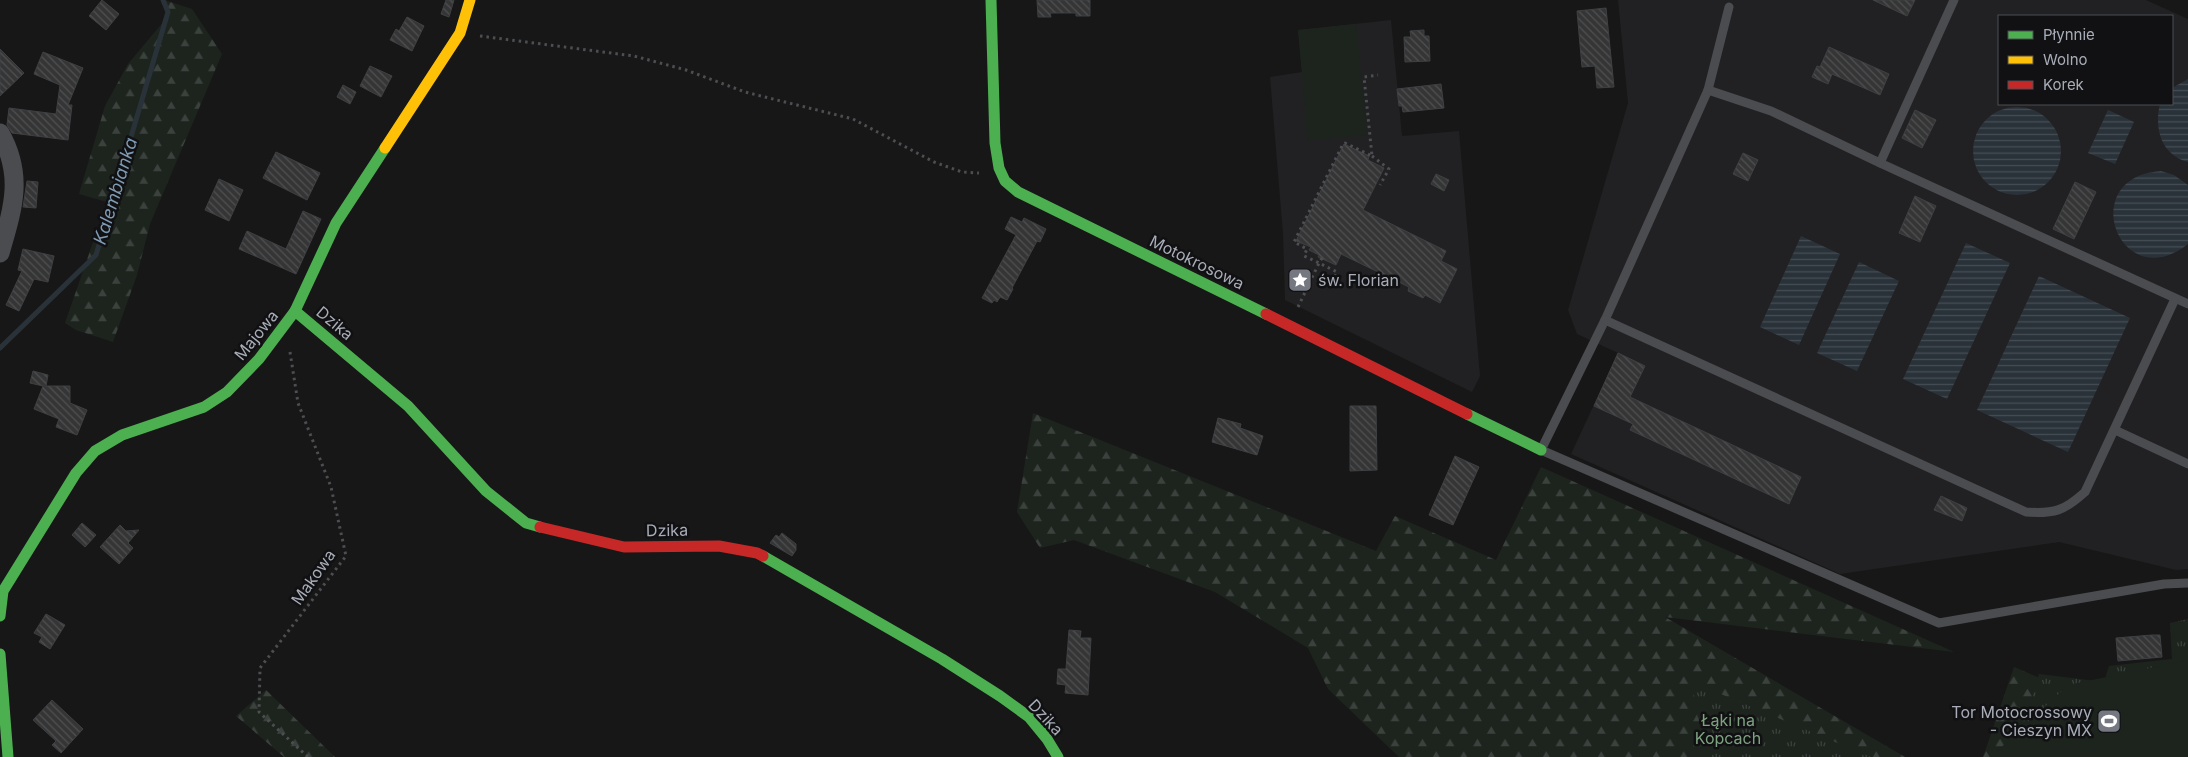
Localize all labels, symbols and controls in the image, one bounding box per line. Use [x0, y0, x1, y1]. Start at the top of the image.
legend [1998, 15, 2173, 105]
text: Płynnie [2043, 25, 2095, 44]
text: Wolno [2043, 50, 2088, 69]
text: Korek [2043, 75, 2085, 94]
water label: Kalembianka [89, 135, 141, 247]
street label: Motokrosowa [1146, 231, 1248, 293]
place icon: św. Florian [1287, 267, 1313, 293]
place label: św. Florian [1318, 270, 1399, 290]
street label: Dzika [312, 302, 358, 344]
street label: Majowa [230, 306, 282, 364]
street label: Dzika [646, 520, 688, 540]
street label: Makowa [287, 545, 339, 609]
street label: Dzika [1024, 695, 1068, 739]
place label: Tor Motocrossowy - Cieszyn MX [1951, 702, 2092, 740]
sports icon: Tor Motocrossowy - Cieszyn MX [2096, 708, 2122, 734]
park label: Łąki na Kopcach [1695, 710, 1761, 748]

